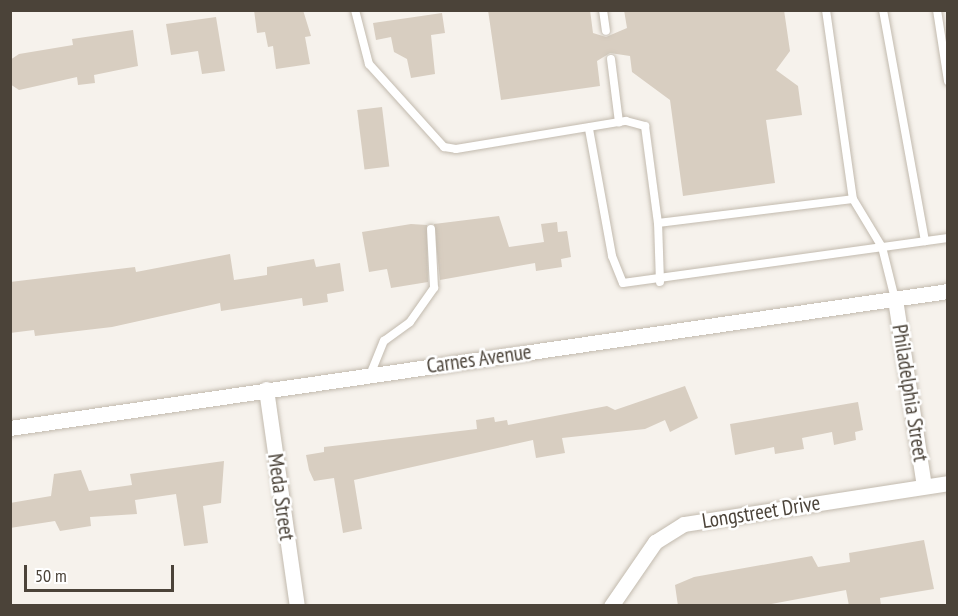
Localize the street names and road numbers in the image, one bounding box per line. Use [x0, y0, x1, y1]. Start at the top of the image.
street label: Philadelphia Street [887, 323, 933, 463]
street label: Carnes Avenue [425, 339, 533, 379]
street label: Meda Street [262, 452, 300, 542]
street label: Longstreet Drive [700, 490, 822, 534]

